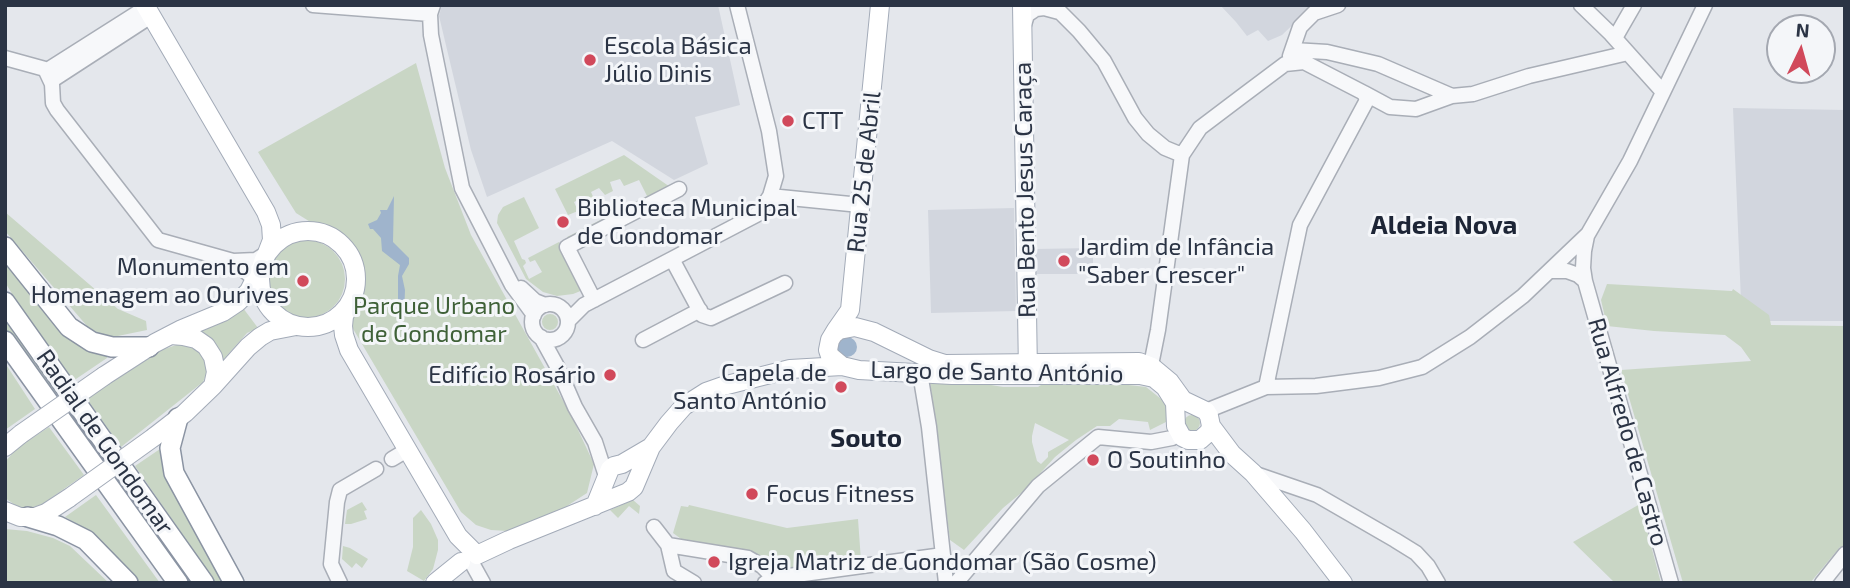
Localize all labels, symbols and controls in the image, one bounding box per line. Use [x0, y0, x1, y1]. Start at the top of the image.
north arrow [1766, 14, 1836, 84]
text: N [1795, 18, 1811, 42]
place label: Escola Básica Júlio Dinis [604, 32, 752, 88]
marker: Escola Básica Júlio Dinis [582, 52, 598, 68]
street label: Rua Bento Jesus Caraça [1008, 62, 1042, 318]
street label: Rua 25 de Abril [841, 90, 887, 254]
place label: CTT [802, 107, 844, 135]
marker: CTT [780, 113, 796, 129]
place label: Biblioteca Municipal de Gondomar [577, 194, 797, 250]
district label: Aldeia Nova [1371, 209, 1517, 241]
marker: Biblioteca Municipal de Gondomar [555, 214, 571, 230]
place label: Jardim de Infância "Saber Crescer" [1078, 233, 1274, 289]
place label: Monumento em Homenagem ao Ourives [31, 253, 289, 309]
marker: Jardim de Infância "Saber Crescer" [1056, 253, 1072, 269]
marker: Monumento em Homenagem ao Ourives [295, 273, 311, 289]
park label: Parque Urbano de Gondomar [353, 292, 515, 348]
street label: Rua Alfredo de Castro [1582, 315, 1674, 549]
street label: Radial de Gondomar [30, 344, 180, 540]
street label: Largo de Santo António [870, 355, 1124, 389]
place label: Capela de Santo António [673, 359, 827, 415]
place label: Edifício Rosário [428, 361, 596, 389]
marker: Edifício Rosário [602, 367, 618, 383]
marker: Capela de Santo António [833, 379, 849, 395]
district label: Souto [830, 422, 902, 454]
place label: O Soutinho [1107, 446, 1226, 474]
marker: O Soutinho [1085, 452, 1101, 468]
place label: Focus Fitness [766, 480, 914, 508]
marker: Focus Fitness [744, 486, 760, 502]
place label: Igreja Matriz de Gondomar (São Cosme) [728, 548, 1157, 576]
marker: Igreja Matriz de Gondomar (São Cosme) [706, 554, 722, 570]

